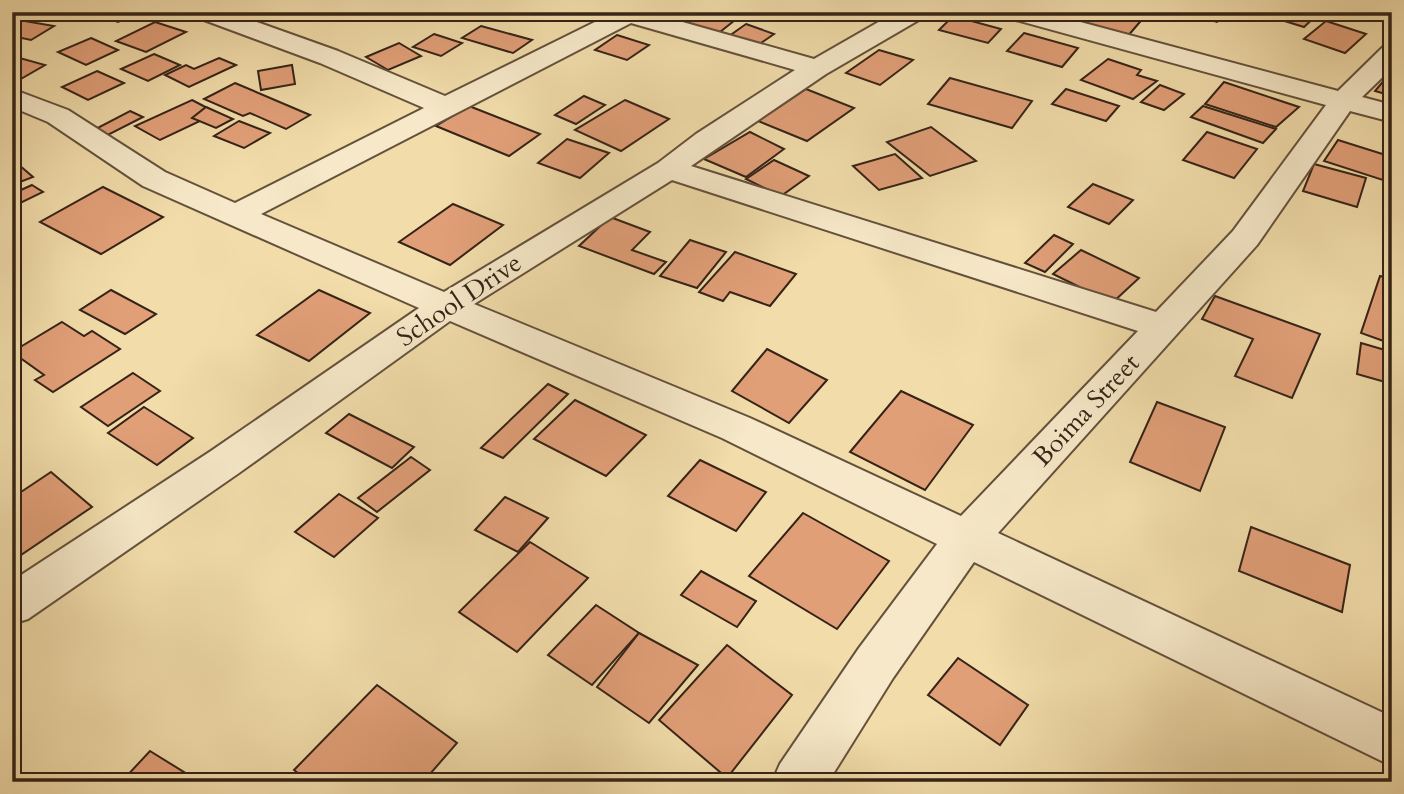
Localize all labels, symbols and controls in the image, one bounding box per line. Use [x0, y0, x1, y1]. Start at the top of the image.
street label: School Drive [390, 245, 528, 355]
street label: Boima Street [1025, 346, 1147, 474]

